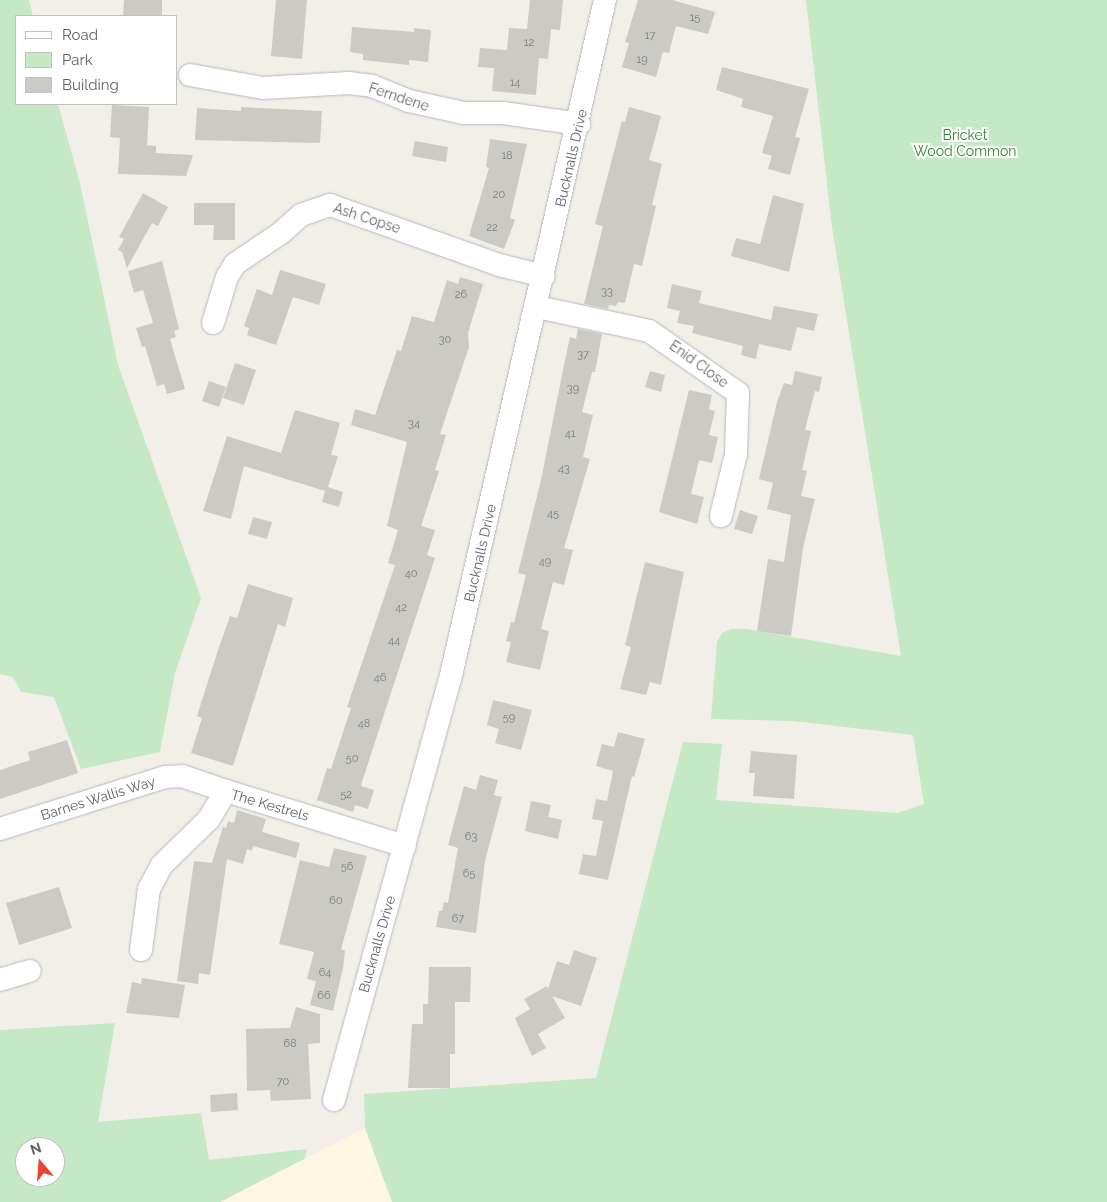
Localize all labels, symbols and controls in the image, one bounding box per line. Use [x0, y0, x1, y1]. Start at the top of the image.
house number: 15 [690, 11, 700, 25]
legend [15, 15, 178, 105]
text: Road [62, 26, 98, 44]
house number: 17 [645, 29, 655, 43]
house number: 12 [524, 36, 534, 50]
text: Park [62, 51, 93, 69]
house number: 19 [636, 53, 648, 67]
text: Building [62, 76, 119, 94]
house number: 14 [510, 76, 520, 90]
street label: Ferndene [367, 79, 431, 115]
street label: Bucknalls Drive [552, 107, 590, 209]
park label: Bricket Wood Common [914, 127, 1016, 160]
house number: 18 [501, 149, 513, 163]
house number: 20 [493, 188, 505, 202]
street label: Ash Copse [331, 199, 403, 237]
house number: 22 [486, 221, 498, 235]
house number: 33 [601, 285, 613, 299]
house number: 26 [455, 288, 467, 302]
house number: 30 [439, 333, 451, 347]
street label: Enid Close [666, 337, 732, 391]
house number: 37 [577, 348, 589, 362]
house number: 39 [567, 382, 579, 396]
house number: 34 [408, 417, 420, 431]
house number: 41 [565, 427, 575, 441]
house number: 43 [558, 462, 570, 476]
street label: Bucknalls Drive [461, 502, 499, 604]
house number: 45 [547, 507, 559, 521]
house number: 49 [539, 555, 551, 569]
house number: 40 [405, 567, 417, 581]
house number: 42 [395, 601, 407, 615]
house number: 44 [388, 634, 400, 648]
house number: 46 [374, 671, 386, 685]
house number: 59 [503, 711, 515, 725]
house number: 48 [358, 717, 370, 731]
house number: 50 [346, 752, 358, 766]
street label: Barnes Wallis Way [38, 772, 158, 824]
street label: The Kestrels [229, 786, 311, 824]
house number: 52 [340, 788, 352, 802]
house number: 63 [465, 830, 477, 844]
house number: 56 [341, 860, 353, 874]
house number: 65 [463, 867, 475, 881]
house number: 60 [329, 894, 343, 908]
street label: Bucknalls Drive [355, 894, 399, 994]
house number: 67 [452, 912, 464, 926]
house number: 64 [319, 966, 331, 980]
house number: 66 [317, 989, 331, 1003]
house number: 68 [283, 1037, 297, 1051]
house number: 70 [277, 1075, 289, 1089]
north arrow [15, 1137, 65, 1187]
text: N [28, 1139, 43, 1158]

